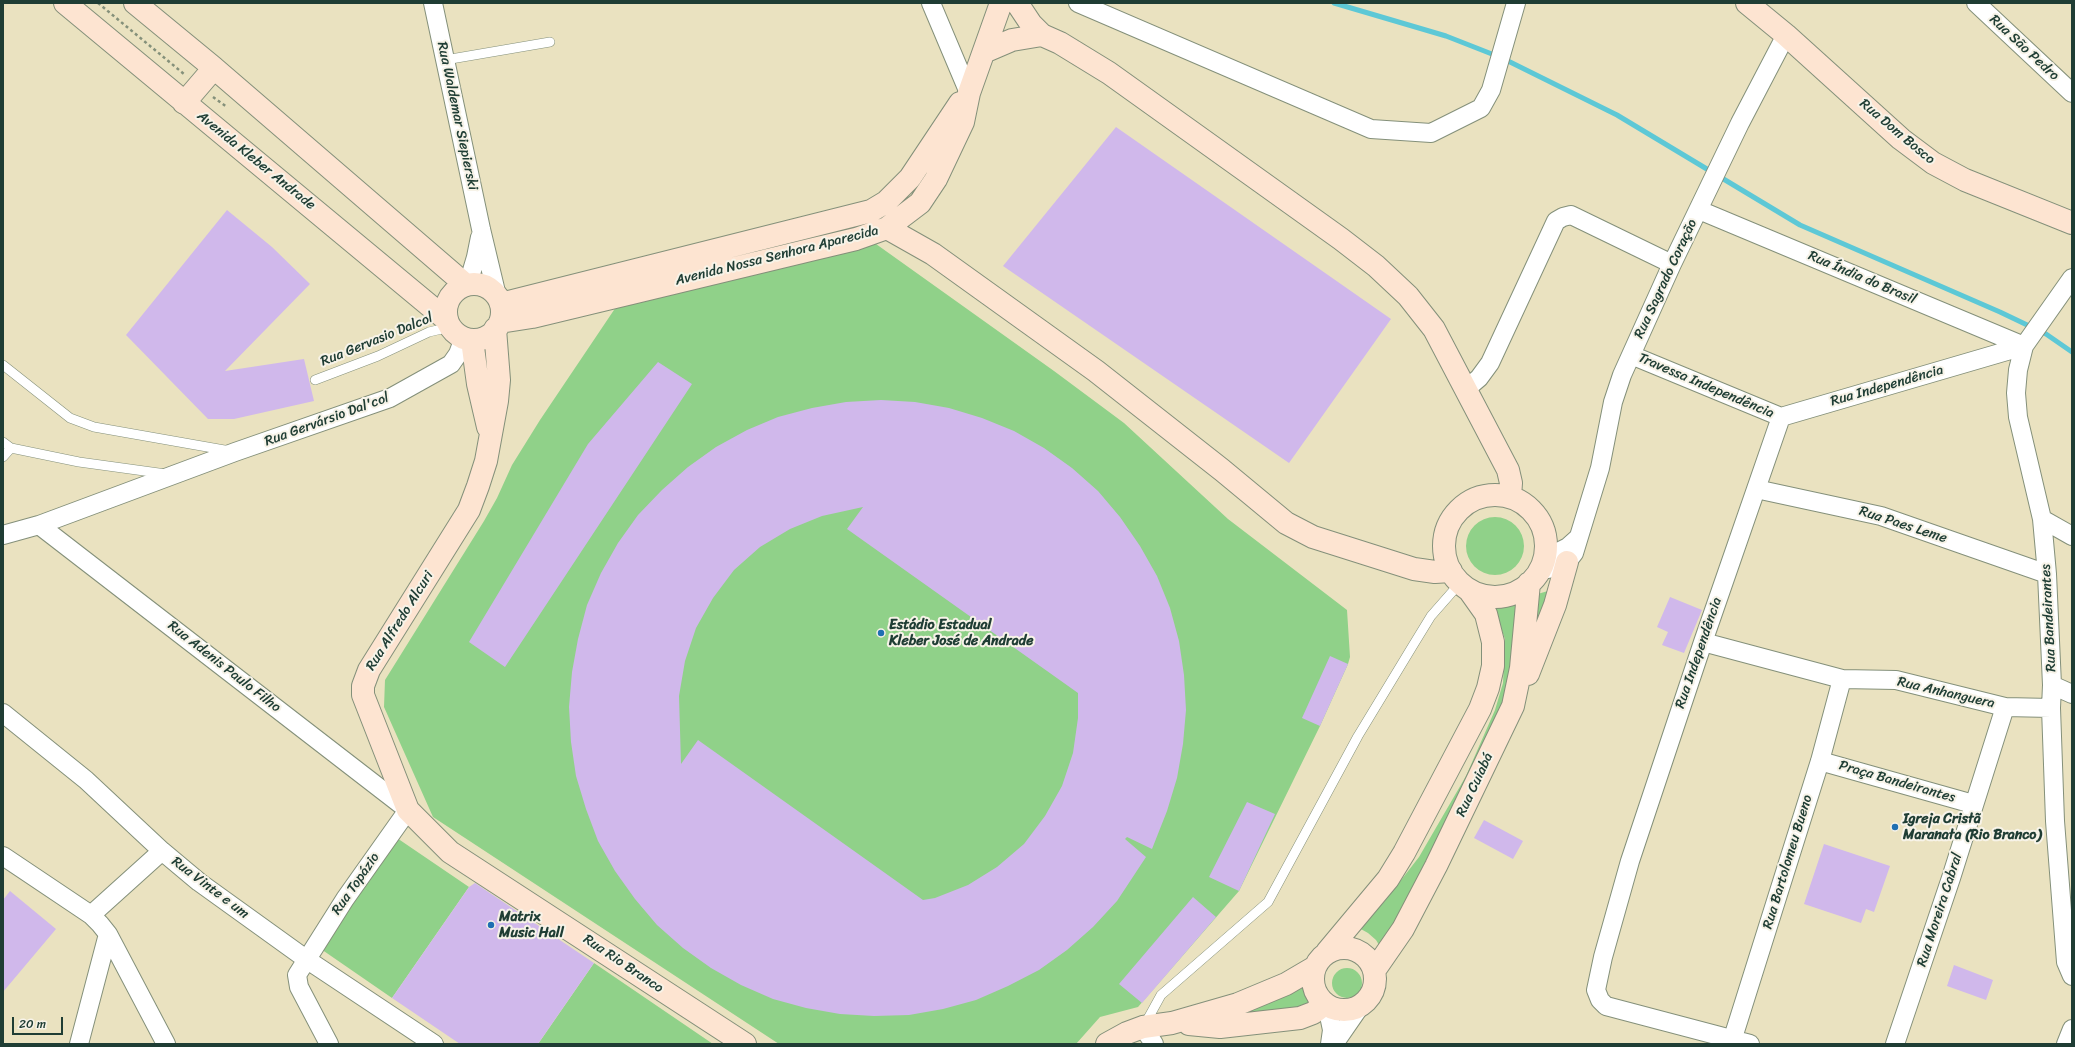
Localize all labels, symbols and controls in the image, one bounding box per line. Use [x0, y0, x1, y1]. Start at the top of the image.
street label: Rua São Pedro [1986, 11, 2062, 85]
street label: Rua Waldemar Siepierski [433, 40, 481, 192]
street label: Rua Dom Bosco [1856, 96, 1938, 168]
street label: Avenida Kleber Andrade [193, 108, 319, 214]
street label: Rua Sagrado Coração [1631, 217, 1701, 341]
street label: Avenida Nossa Senhora Aparecida [674, 223, 880, 289]
street label: Rua Índia do Brasil [1805, 248, 1919, 308]
street label: Rua Gervasio Dalcol [318, 310, 436, 370]
street label: Travessa Independência [1636, 350, 1776, 422]
street label: Rua Independência [1829, 362, 1945, 410]
street label: Rua Gervársio Dal'col [262, 390, 392, 450]
street label: Rua Paes Leme [1857, 503, 1949, 547]
street label: Rua Bandeirantes [2038, 564, 2060, 672]
street label: Rua Alfredo Alcuri [363, 568, 437, 674]
street label: Rua Independência [1672, 595, 1726, 711]
place label: Estádio Estadual Kleber José de Andrade [889, 617, 1033, 650]
street label: Rua Adenis Paulo Filho [164, 618, 284, 716]
marker: Estádio Estadual Kleber José de Andrade [876, 628, 886, 638]
street label: Rua Anhanguera [1896, 674, 1996, 712]
street label: Rua Cuiabá [1453, 750, 1497, 820]
street label: Praça Bandeirantes [1837, 757, 1957, 807]
street label: Rua Bartolomeu Bueno [1760, 793, 1816, 931]
place label: Igreja Cristã Maranata (Rio Branco) [1903, 811, 2041, 844]
marker: Igreja Cristã Maranata (Rio Branco) [1890, 822, 1900, 832]
street label: Rua Topázio [328, 850, 384, 918]
street label: Rua Moreira Cabral [1914, 851, 1966, 969]
street label: Rua Vinte e um [168, 853, 252, 923]
place label: Matrix Music Hall [499, 909, 564, 942]
marker: Matrix Music Hall [486, 920, 496, 930]
street label: Rua Rio Branco [580, 931, 666, 997]
scale bar [14, 1009, 65, 1035]
text: 20 m [19, 1013, 46, 1035]

